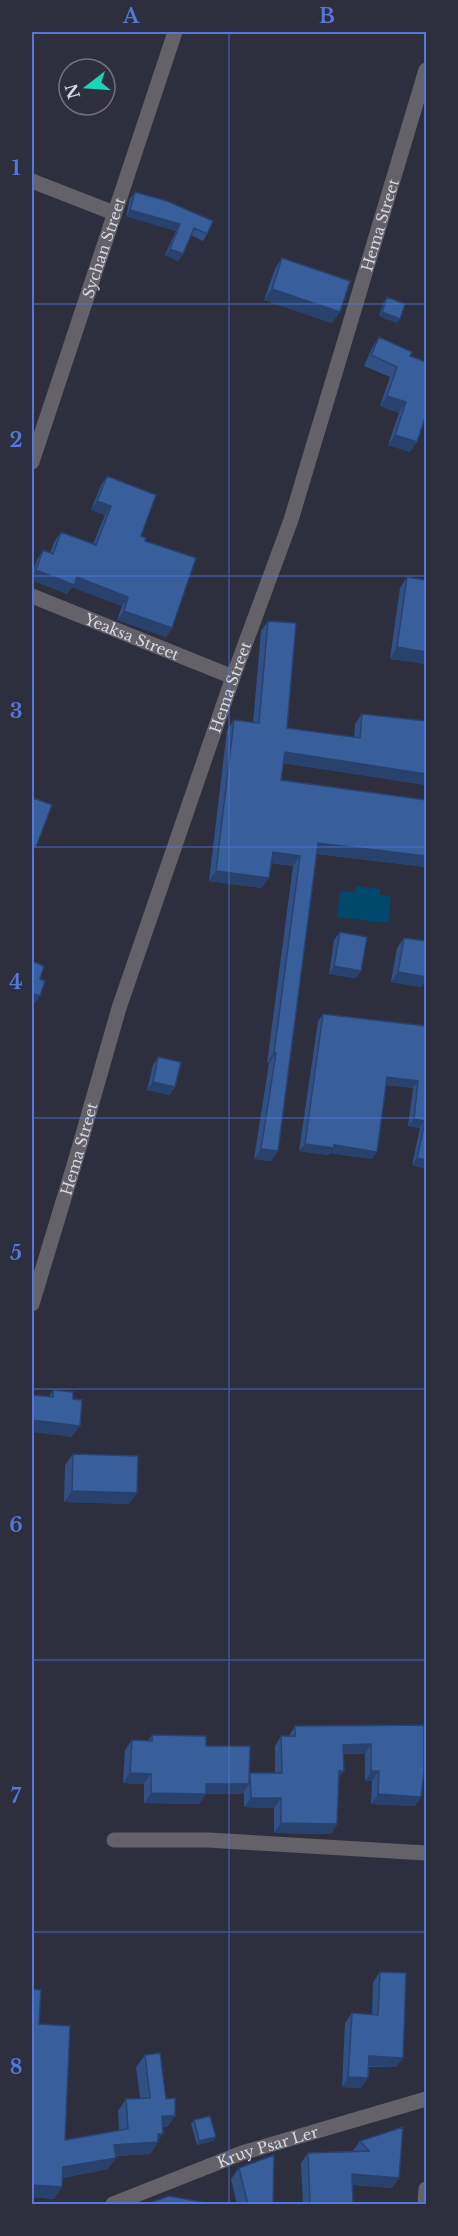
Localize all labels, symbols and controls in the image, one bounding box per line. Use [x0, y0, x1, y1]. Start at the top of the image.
text: A [122, 4, 140, 28]
text: B [319, 4, 335, 28]
north arrow [57, 57, 117, 117]
text: N [61, 81, 84, 102]
text: 1 [12, 156, 21, 180]
street label: Hema Street [357, 176, 402, 274]
street label: Sychan Street [78, 194, 129, 300]
text: 2 [9, 428, 23, 452]
street label: Yeaksa Street [81, 608, 182, 664]
street label: Hema Street [205, 638, 255, 735]
text: 3 [10, 699, 22, 723]
text: 4 [9, 970, 23, 994]
street label: Hema Street [56, 1100, 101, 1198]
text: 5 [10, 1241, 22, 1265]
text: 6 [9, 1513, 23, 1537]
text: 7 [11, 1784, 22, 1808]
text: 8 [10, 2055, 22, 2079]
street label: Kruy Psar Ler [214, 2121, 321, 2172]

